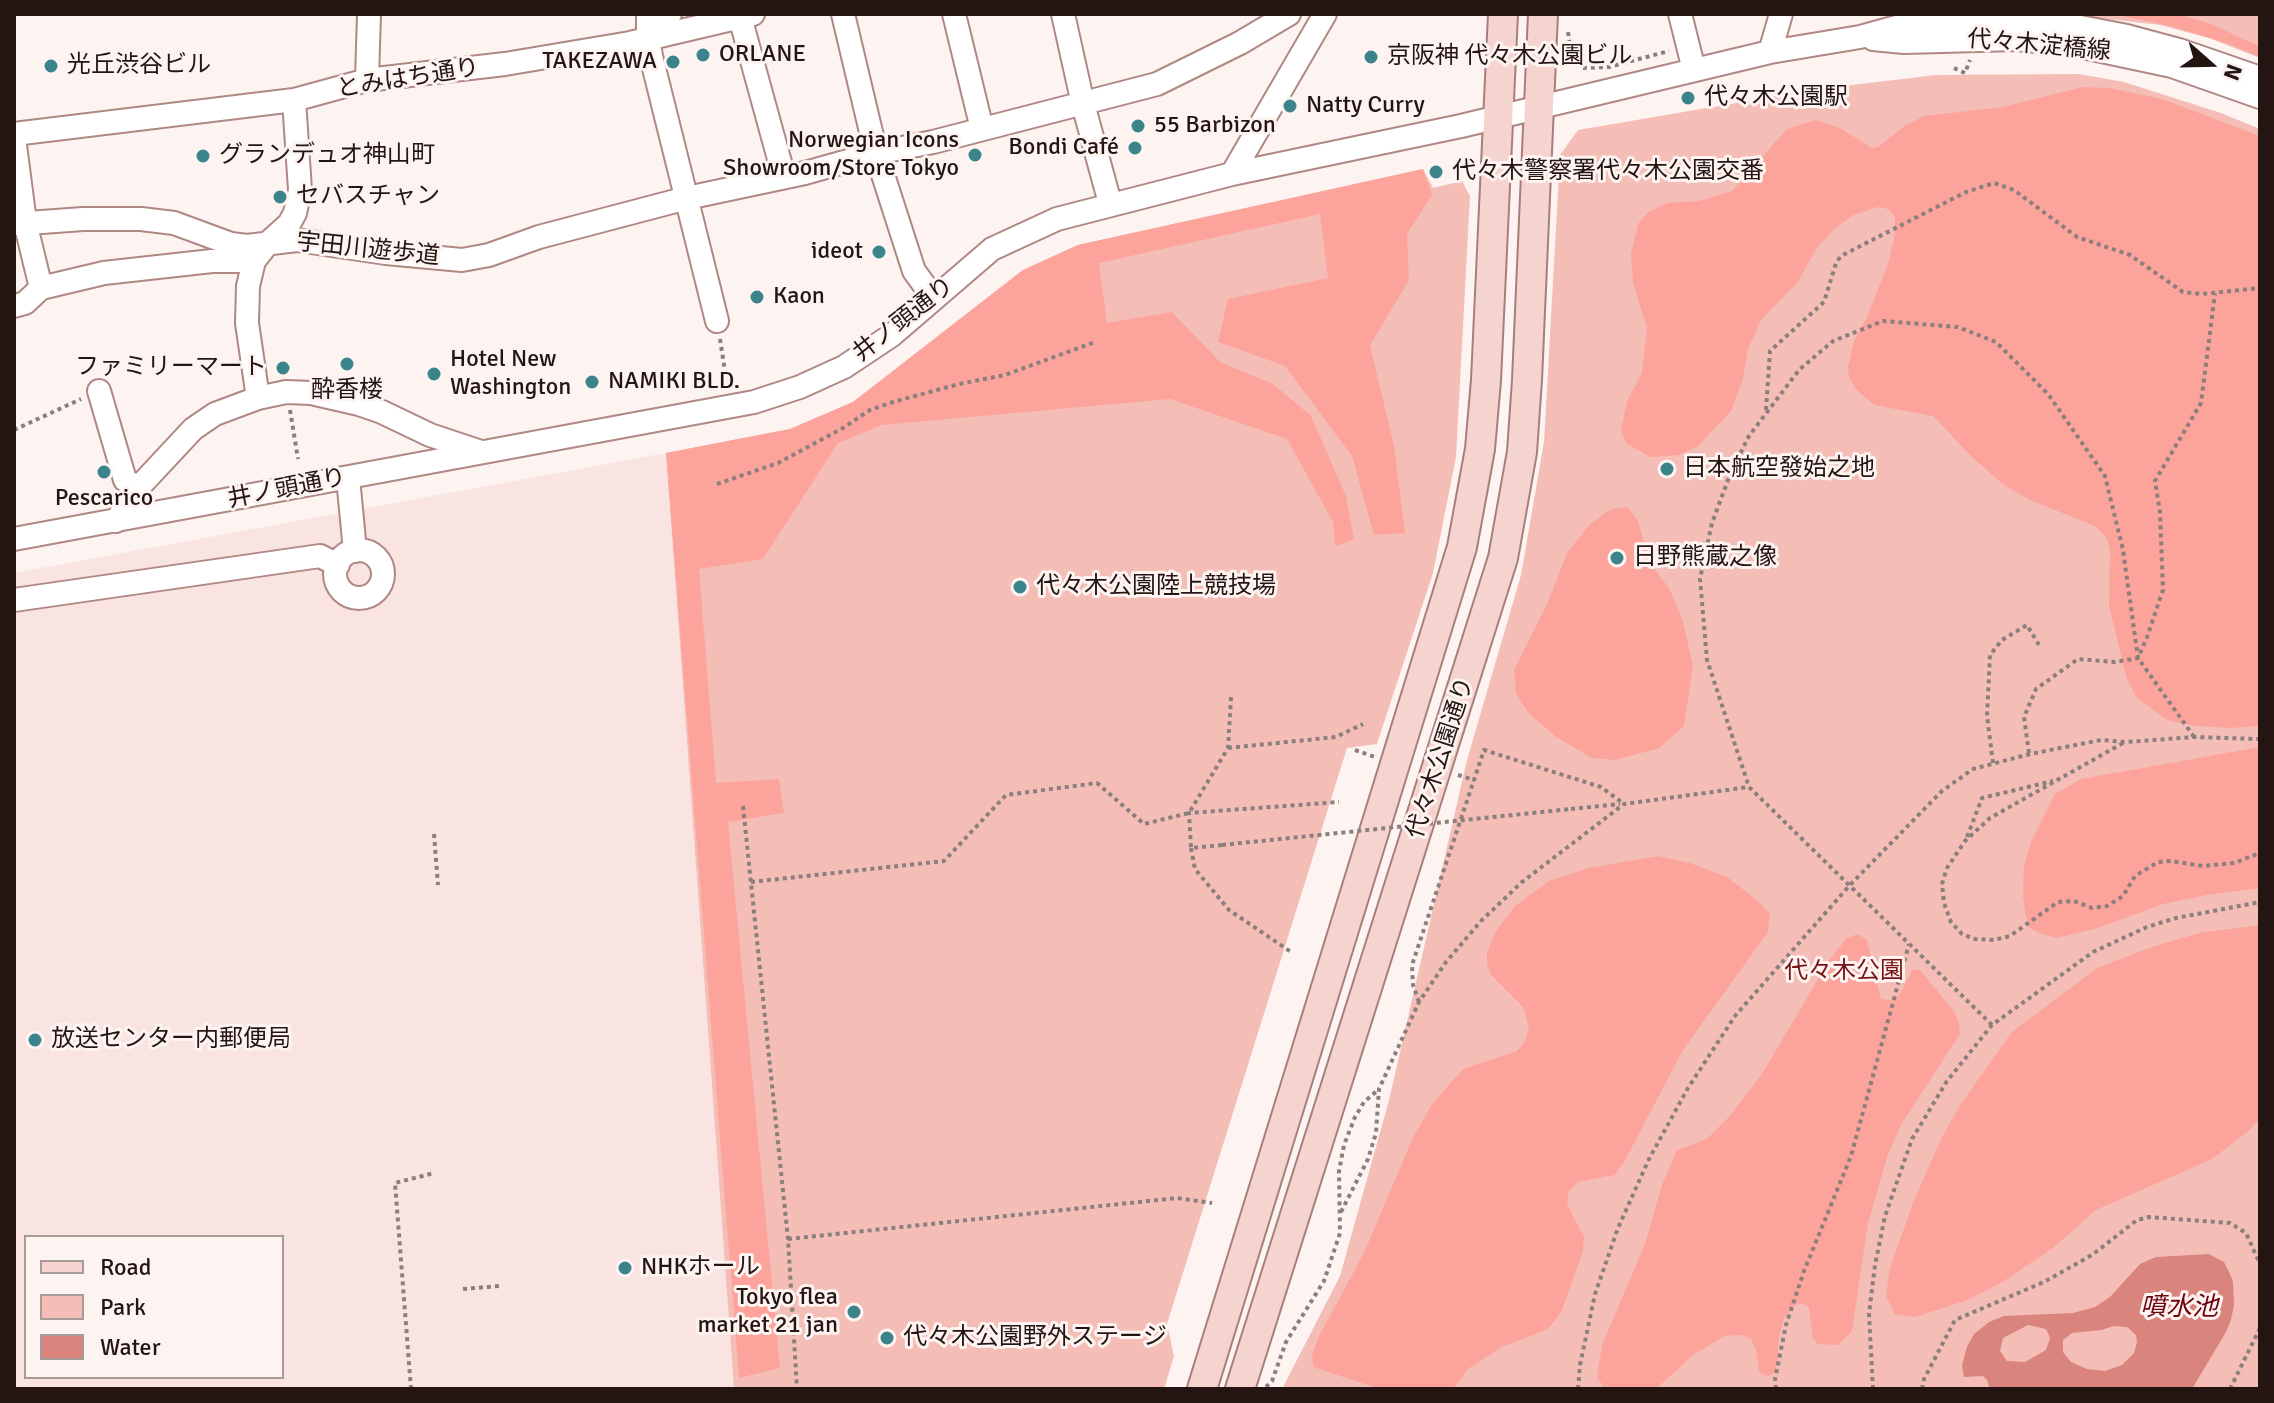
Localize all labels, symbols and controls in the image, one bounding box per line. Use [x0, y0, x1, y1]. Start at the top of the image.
north arrow [2170, 24, 2250, 104]
street label: 代々木淀橋線 [1966, 25, 2112, 67]
place label: ORLANE [719, 41, 806, 69]
place label: 京阪神 代々木公園ビル [1387, 43, 1632, 71]
marker: ORLANE [694, 46, 712, 64]
place label: TAKEZAWA [542, 48, 657, 76]
marker: 京阪神 代々木公園ビル [1362, 48, 1380, 66]
place label: 光丘渋谷ビル [67, 52, 211, 80]
marker: TAKEZAWA [664, 53, 682, 71]
street label: とみはち通り [335, 54, 481, 104]
marker: 光丘渋谷ビル [42, 57, 60, 75]
text: N [2218, 61, 2248, 84]
place label: 代々木公園駅 [1704, 84, 1848, 112]
marker: 代々木公園駅 [1679, 89, 1697, 107]
place label: Natty Curry [1306, 92, 1425, 120]
marker: Natty Curry [1281, 97, 1299, 115]
place label: 55 Barbizon [1154, 112, 1276, 140]
marker: 55 Barbizon [1129, 117, 1147, 135]
place label: Norwegian Icons Showroom/Store Tokyo [723, 127, 959, 183]
place label: Bondi Café [1008, 134, 1119, 162]
marker: Bondi Café [1126, 139, 1144, 157]
place label: グランデュオ神山町 [219, 142, 435, 170]
marker: Norwegian Icons Showroom/Store Tokyo [966, 146, 984, 164]
marker: グランデュオ神山町 [194, 147, 212, 165]
place label: 代々木警察署代々木公園交番 [1452, 158, 1764, 186]
marker: 代々木警察署代々木公園交番 [1427, 163, 1445, 181]
place label: セバスチャン [296, 183, 440, 211]
marker: セバスチャン [271, 188, 289, 206]
street label: 宇田川遊歩道 [295, 228, 441, 272]
place label: ideot [811, 238, 863, 266]
marker: ideot [870, 243, 888, 261]
street label: 井ノ頭通り [848, 272, 960, 368]
place label: Kaon [773, 283, 825, 311]
marker: Kaon [748, 288, 766, 306]
place label: Hotel New Washington [450, 346, 571, 402]
place label: ファミリーマート [75, 354, 267, 382]
marker: 酔香楼 [338, 355, 356, 373]
marker: ファミリーマート [274, 359, 292, 377]
marker: Hotel New Washington [425, 365, 443, 383]
place label: NAMIKI BLD. [608, 368, 740, 396]
marker: NAMIKI BLD. [583, 373, 601, 391]
place label: 酔香楼 [311, 377, 383, 405]
place label: 日本航空發始之地 [1683, 455, 1875, 483]
marker: 日本航空發始之地 [1658, 460, 1676, 478]
marker: Pescarico [95, 463, 113, 481]
street label: 井ノ頭通り [225, 463, 349, 515]
place label: Pescarico [55, 485, 153, 513]
place label: 日野熊蔵之像 [1633, 544, 1777, 572]
marker: 日野熊蔵之像 [1608, 549, 1626, 567]
place label: 代々木公園陸上競技場 [1036, 573, 1276, 601]
marker: 代々木公園陸上競技場 [1011, 578, 1029, 596]
street label: 代々木公園通り [1401, 674, 1481, 842]
park label: 代々木公園 [1784, 958, 1904, 986]
place label: 放送センター内郵便局 [51, 1026, 291, 1054]
marker: 放送センター内郵便局 [26, 1031, 44, 1049]
legend [24, 1235, 284, 1379]
text: Road [100, 1252, 151, 1282]
place label: NHKホール [641, 1254, 760, 1282]
marker: NHKホール [616, 1259, 634, 1277]
place label: Tokyo flea market 21 jan [697, 1284, 838, 1340]
text: Park [100, 1292, 146, 1322]
water label: 噴水池 [2140, 1292, 2218, 1324]
marker: Tokyo flea market 21 jan [845, 1303, 863, 1321]
place label: 代々木公園野外ステージ [903, 1324, 1167, 1352]
marker: 代々木公園野外ステージ [878, 1329, 896, 1347]
text: Water [100, 1332, 160, 1362]

